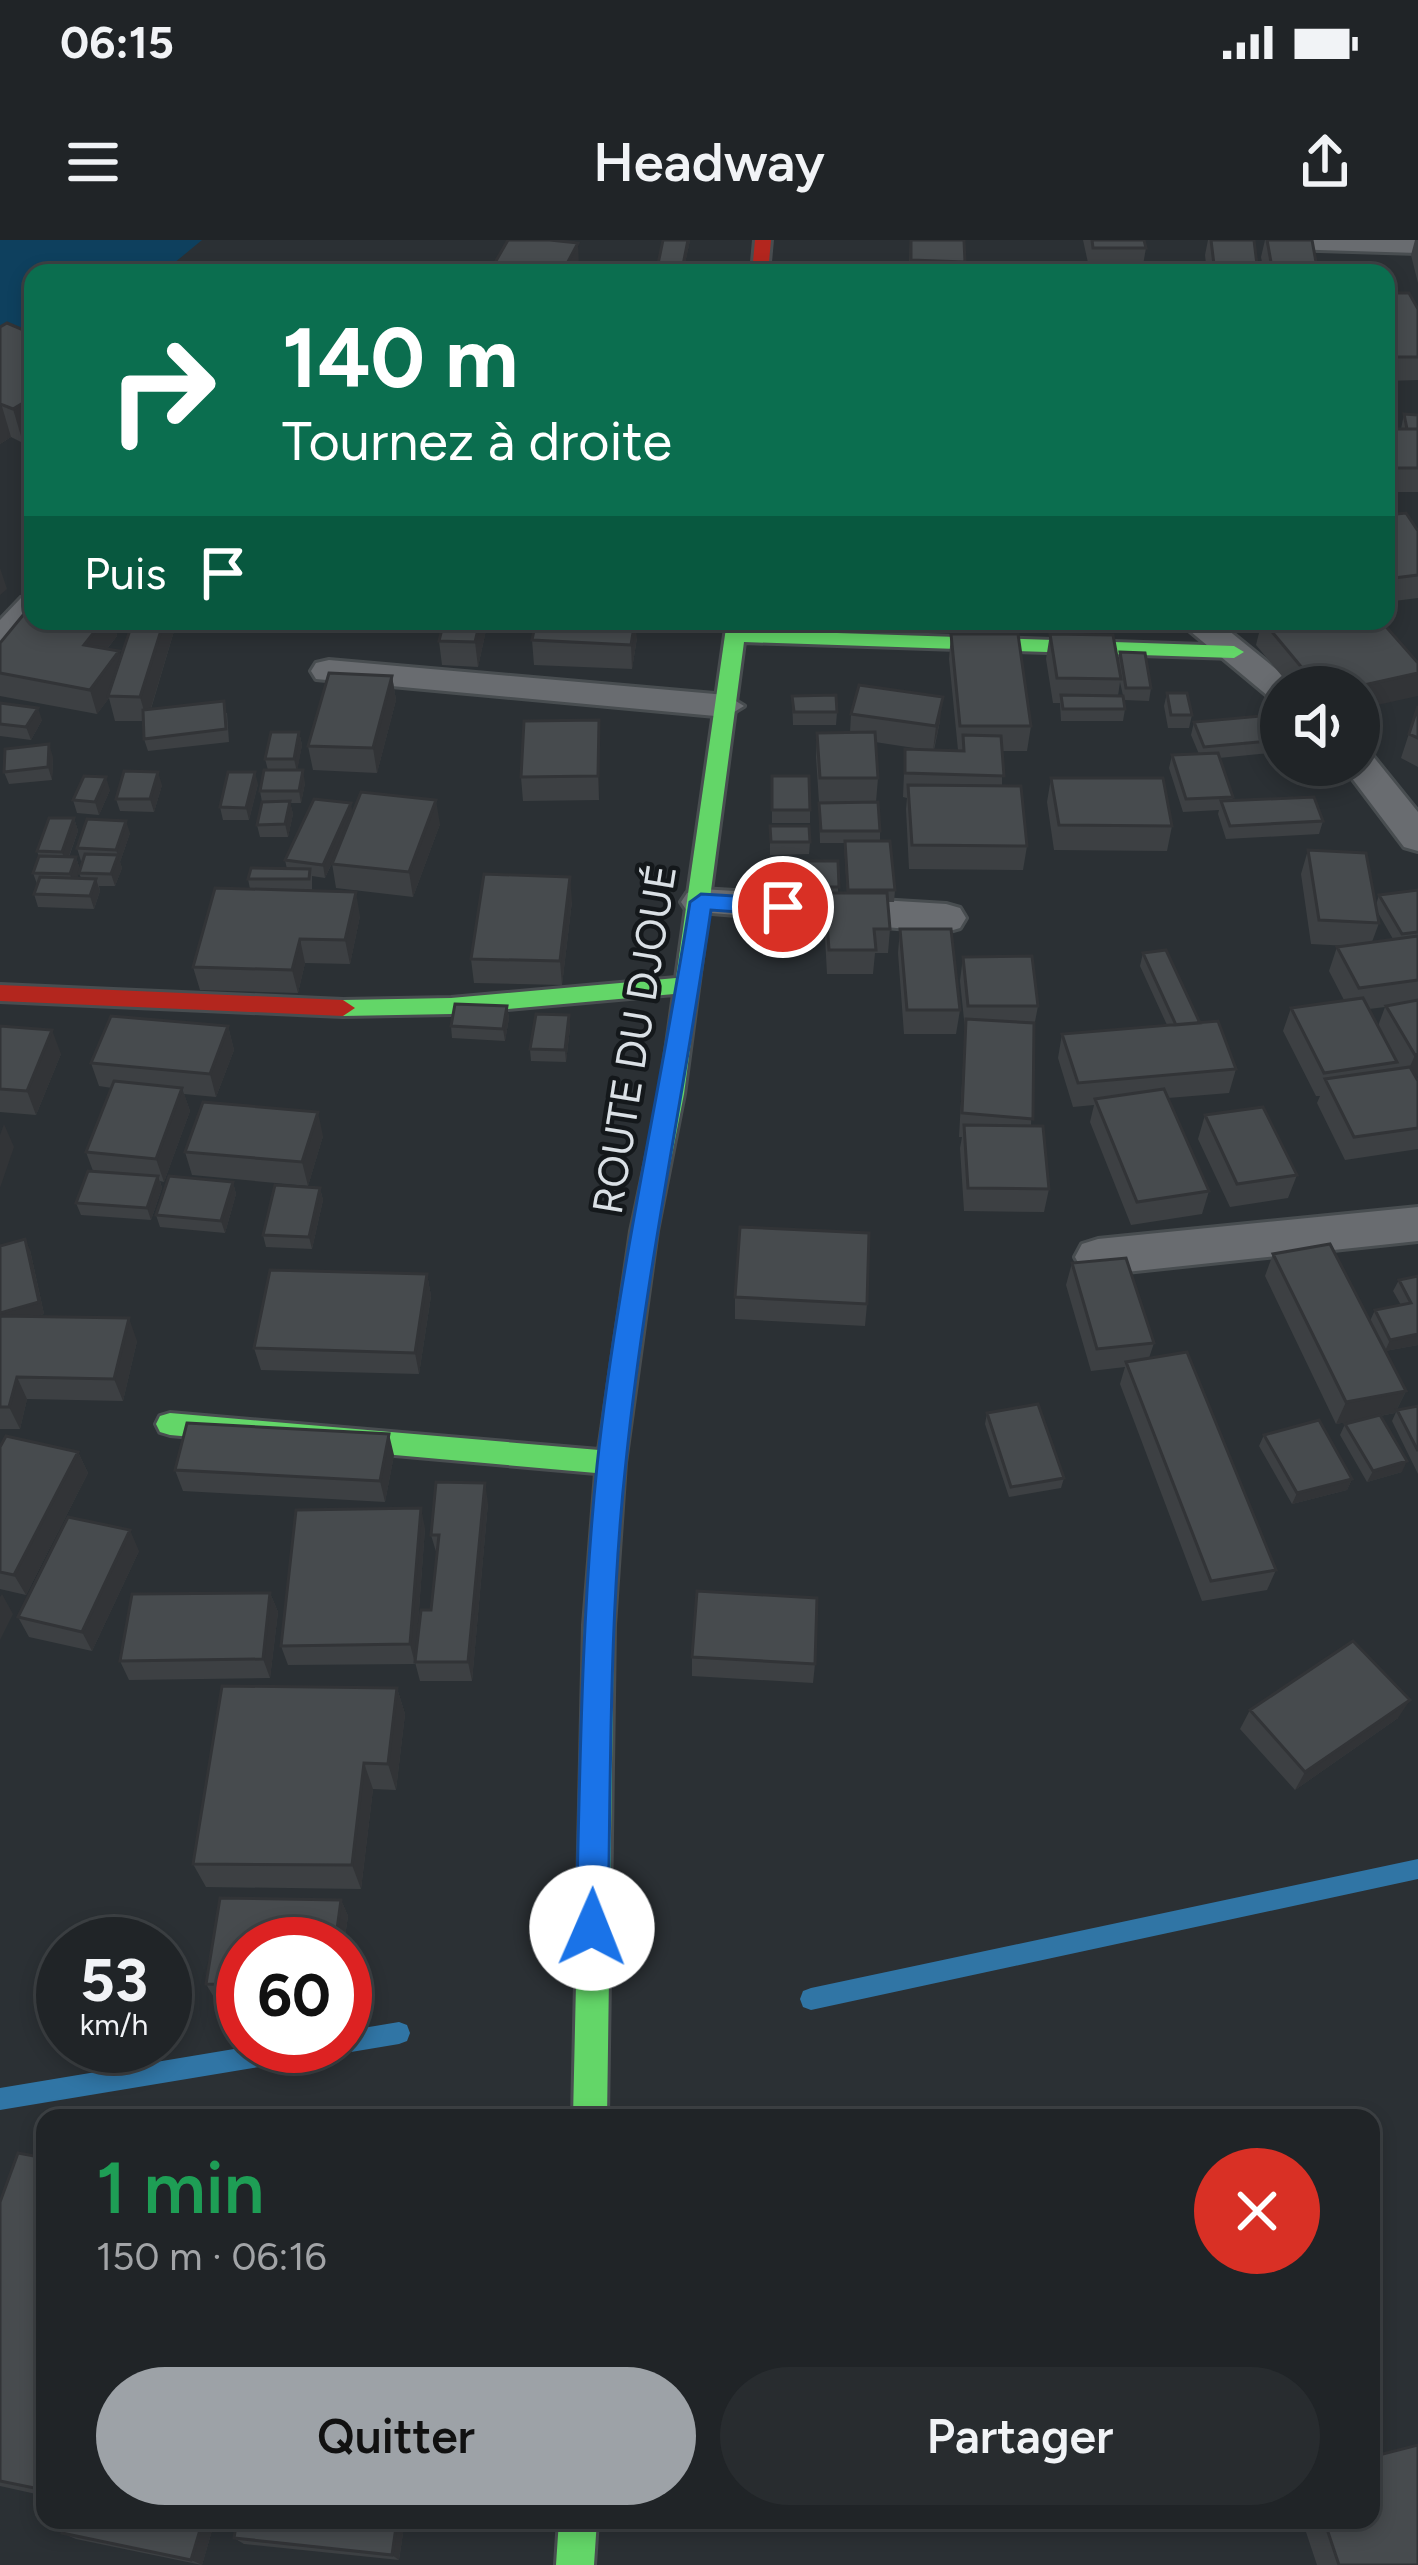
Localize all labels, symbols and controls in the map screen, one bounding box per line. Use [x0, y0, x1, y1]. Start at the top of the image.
text: 06:15 [60, 15, 174, 69]
icon: menu [60, 129, 126, 195]
icon: share [1292, 129, 1358, 195]
text: Headway [593, 130, 825, 195]
text: 140 m [282, 307, 518, 408]
icon: right [84, 312, 240, 468]
text: Tournez à droite [282, 409, 672, 474]
icon: arrive [190, 540, 256, 606]
text: Puis [84, 546, 166, 600]
map controls [1260, 666, 1380, 786]
button: sound [1260, 666, 1380, 786]
pin [732, 856, 834, 958]
street label: ROUTE DU DJOUÉ [582, 861, 687, 1218]
icon: arrive [750, 874, 816, 940]
position arrow [529, 1865, 655, 1991]
speed limit sign: 60 [216, 1917, 372, 2073]
text: 53 [80, 1944, 148, 2016]
text: km/h [80, 2006, 148, 2043]
text: 1 min [96, 2145, 264, 2231]
button: close [1194, 2148, 1320, 2274]
text: 150 m · 06:16 [96, 2233, 327, 2280]
button: Quitter [96, 2367, 696, 2505]
button: Partager [720, 2367, 1320, 2505]

